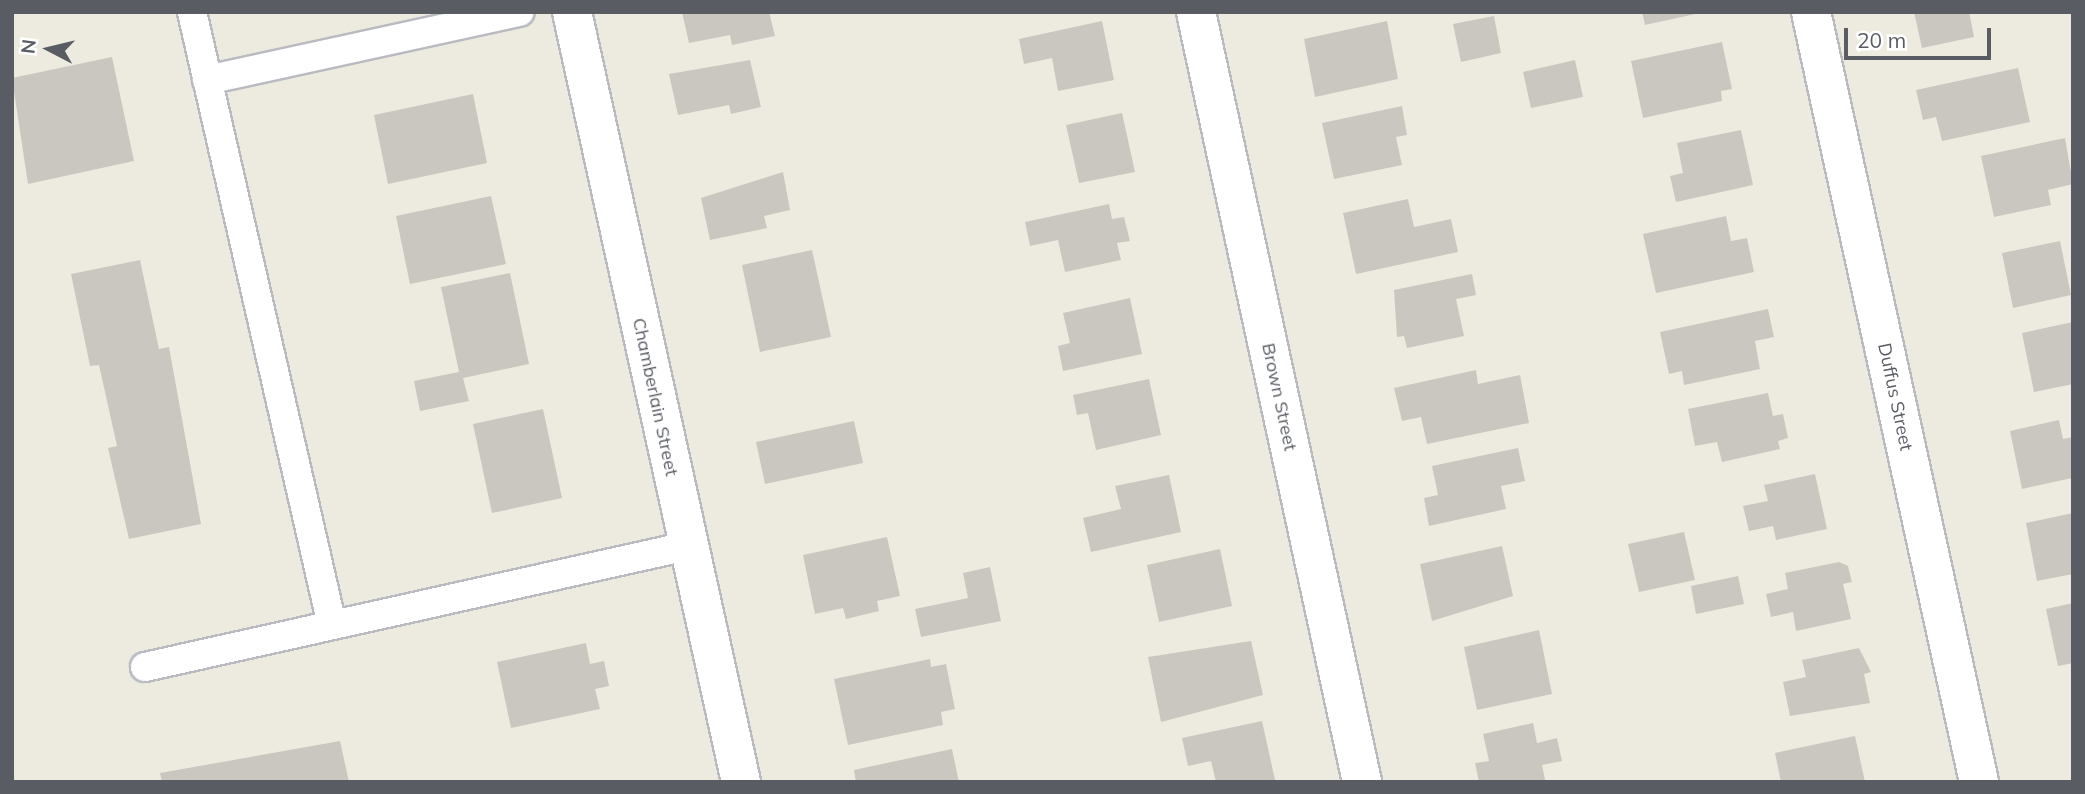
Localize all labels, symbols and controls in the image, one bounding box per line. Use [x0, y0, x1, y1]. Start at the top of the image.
north arrow [14, 14, 84, 84]
scale bar [1847, 14, 1994, 58]
text: 20 m [1857, 27, 1906, 53]
text: N [15, 38, 41, 55]
street label: Chamberlain Street [628, 316, 682, 478]
street label: Brown Street [1257, 341, 1301, 453]
street label: Duffus Street [1873, 341, 1917, 453]

